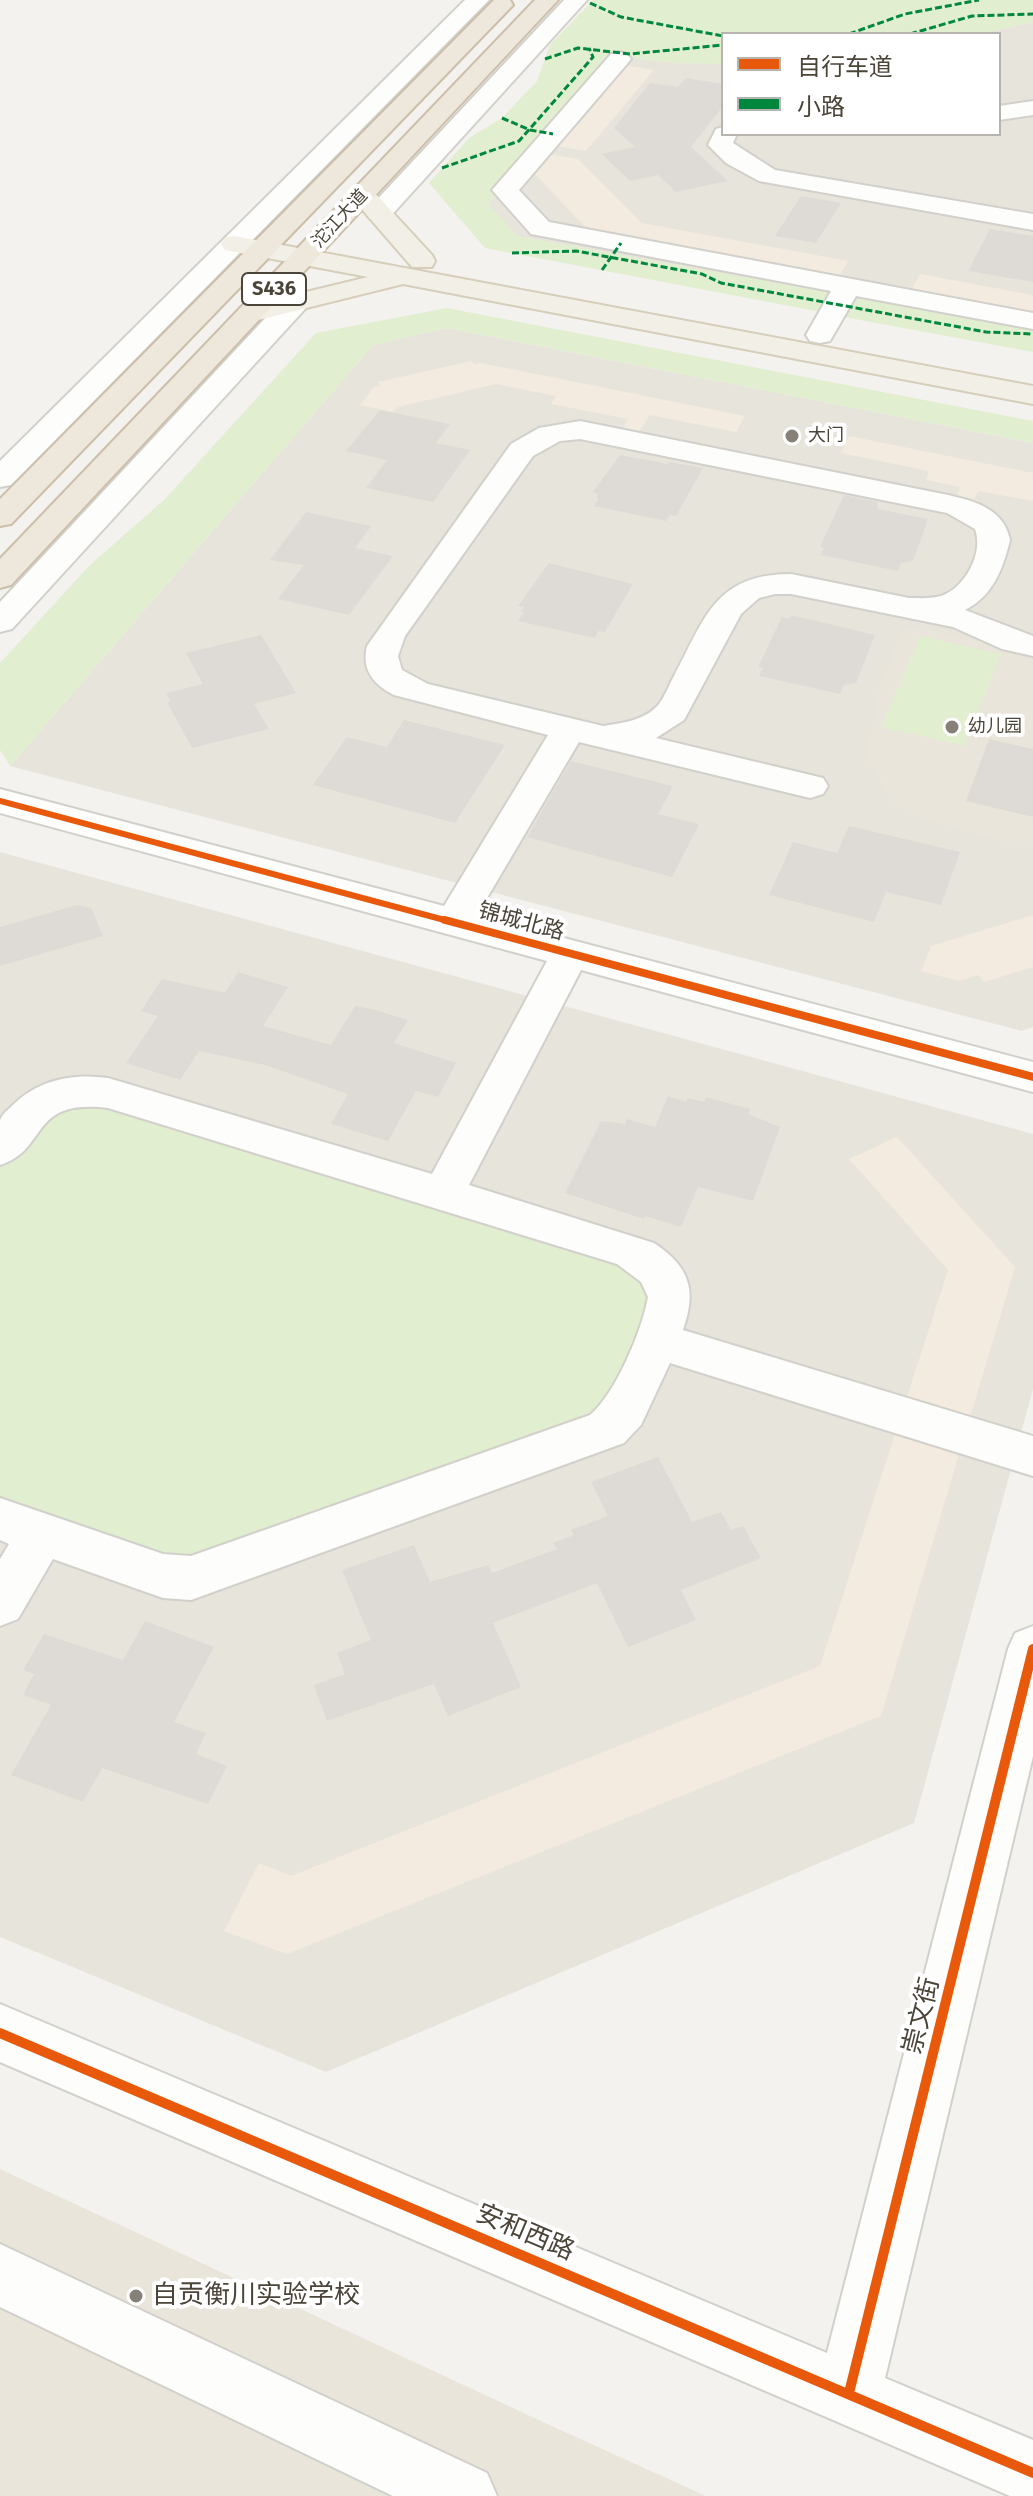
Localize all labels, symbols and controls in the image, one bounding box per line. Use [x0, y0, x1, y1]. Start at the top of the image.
legend [721, 32, 1001, 136]
text: 自行车道 [797, 53, 893, 81]
text: 小路 [797, 93, 845, 121]
street label: 沱江大道 [308, 185, 372, 253]
road number: S436 [242, 273, 306, 305]
place label: 大门 [808, 425, 844, 447]
marker: 大门 [783, 427, 801, 445]
place label: 幼儿园 [968, 716, 1022, 738]
marker: 幼儿园 [943, 718, 961, 736]
street label: 锦城北路 [475, 898, 567, 946]
street label: 崇文街 [897, 1974, 947, 2058]
street label: 安和西路 [471, 2198, 579, 2268]
place label: 自贡衡川实验学校 [152, 2280, 360, 2312]
marker: 自贡衡川实验学校 [127, 2287, 145, 2305]

